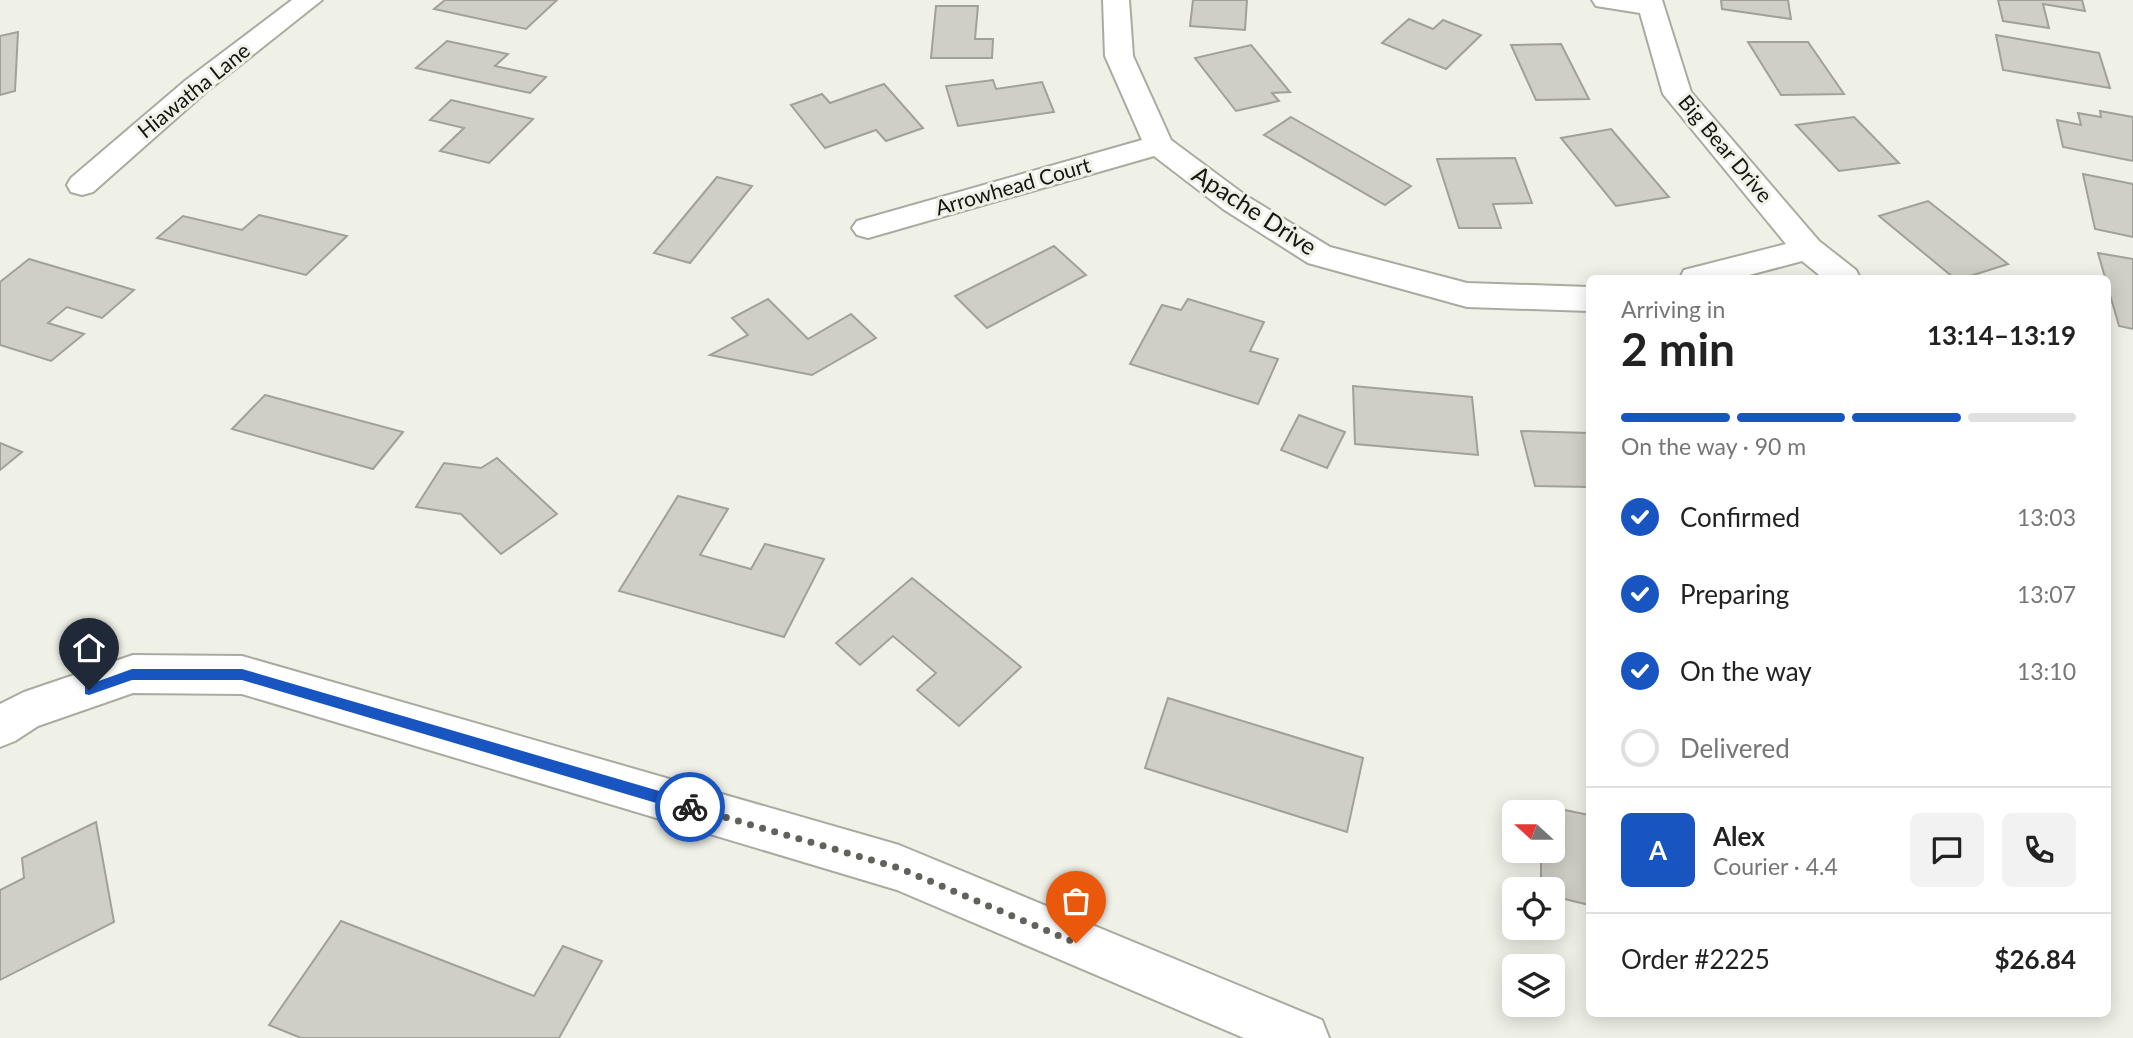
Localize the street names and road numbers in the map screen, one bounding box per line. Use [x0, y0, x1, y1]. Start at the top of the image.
street label: Hiawatha Lane [132, 37, 254, 143]
street label: Big Bear Drive [1674, 89, 1778, 207]
street label: Arrowhead Court [932, 151, 1094, 220]
street label: Apache Drive [1187, 159, 1322, 261]

